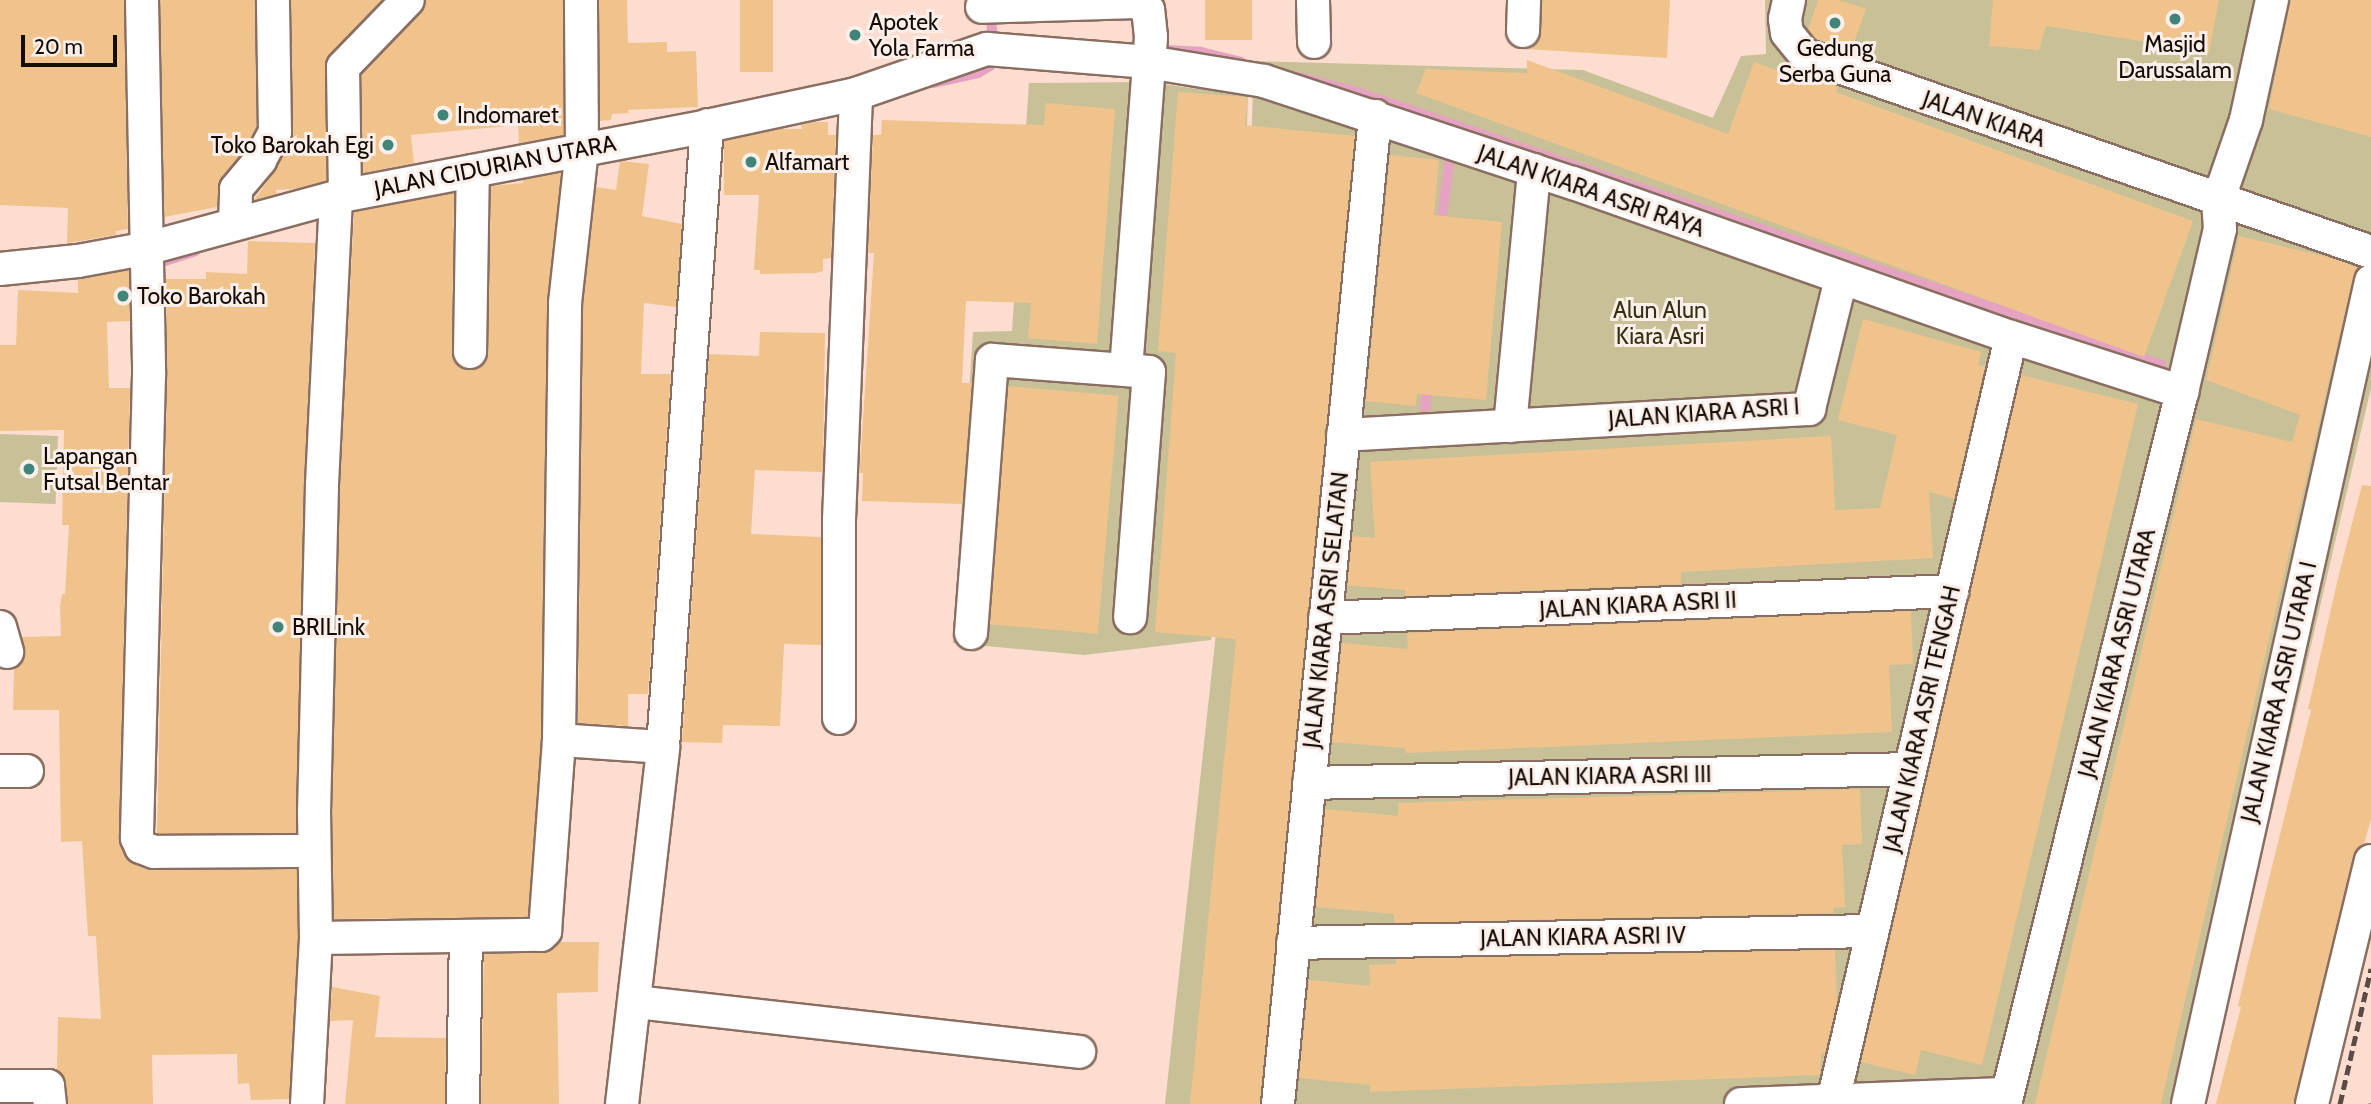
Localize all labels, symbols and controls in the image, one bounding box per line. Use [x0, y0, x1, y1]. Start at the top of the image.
place label: Apotek Yola Farma [869, 8, 975, 62]
marker: Masjid Darussalam [2167, 11, 2183, 27]
marker: Gedung Serba Guna [1827, 15, 1843, 31]
scale bar [24, 21, 121, 65]
marker: Apotek Yola Farma [847, 27, 863, 43]
place label: Masjid Darussalam [2118, 30, 2232, 84]
text: 20 m [34, 34, 83, 59]
place label: Gedung Serba Guna [1779, 34, 1891, 88]
street label: JALAN KIARA [1919, 85, 2049, 153]
place label: Indomaret [457, 101, 559, 129]
marker: Indomaret [435, 107, 451, 123]
street label: JALAN CIDURIAN UTARA [372, 129, 618, 203]
place label: Toko Barokah Egi [211, 131, 374, 159]
marker: Toko Barokah Egi [380, 137, 396, 153]
street label: JALAN KIARA ASRI RAYA [1474, 139, 1708, 243]
place label: Alfamart [765, 148, 849, 176]
marker: Alfamart [743, 154, 759, 170]
place label: Toko Barokah [137, 282, 266, 310]
marker: Toko Barokah [115, 288, 131, 304]
park label: Alun Alun Kiara Asri [1613, 296, 1707, 350]
street label: JALAN KIARA ASRI I [1607, 393, 1801, 433]
place label: Lapangan Futsal Bentar [43, 442, 169, 496]
marker: Lapangan Futsal Bentar [21, 461, 37, 477]
street label: JALAN KIARA ASRI SELATAN [1298, 470, 1354, 750]
street label: JALAN KIARA ASRI UTARA [2073, 526, 2161, 780]
street label: JALAN KIARA ASRI UTARA I [2236, 559, 2322, 825]
street label: JALAN KIARA ASRI TENGAH [1878, 583, 1966, 855]
street label: JALAN KIARA ASRI II [1539, 586, 1737, 624]
place label: BRILink [292, 613, 365, 641]
marker: BRILink [270, 619, 286, 635]
street label: JALAN KIARA ASRI III [1508, 760, 1712, 792]
street label: JALAN KIARA ASRI IV [1480, 921, 1686, 953]

